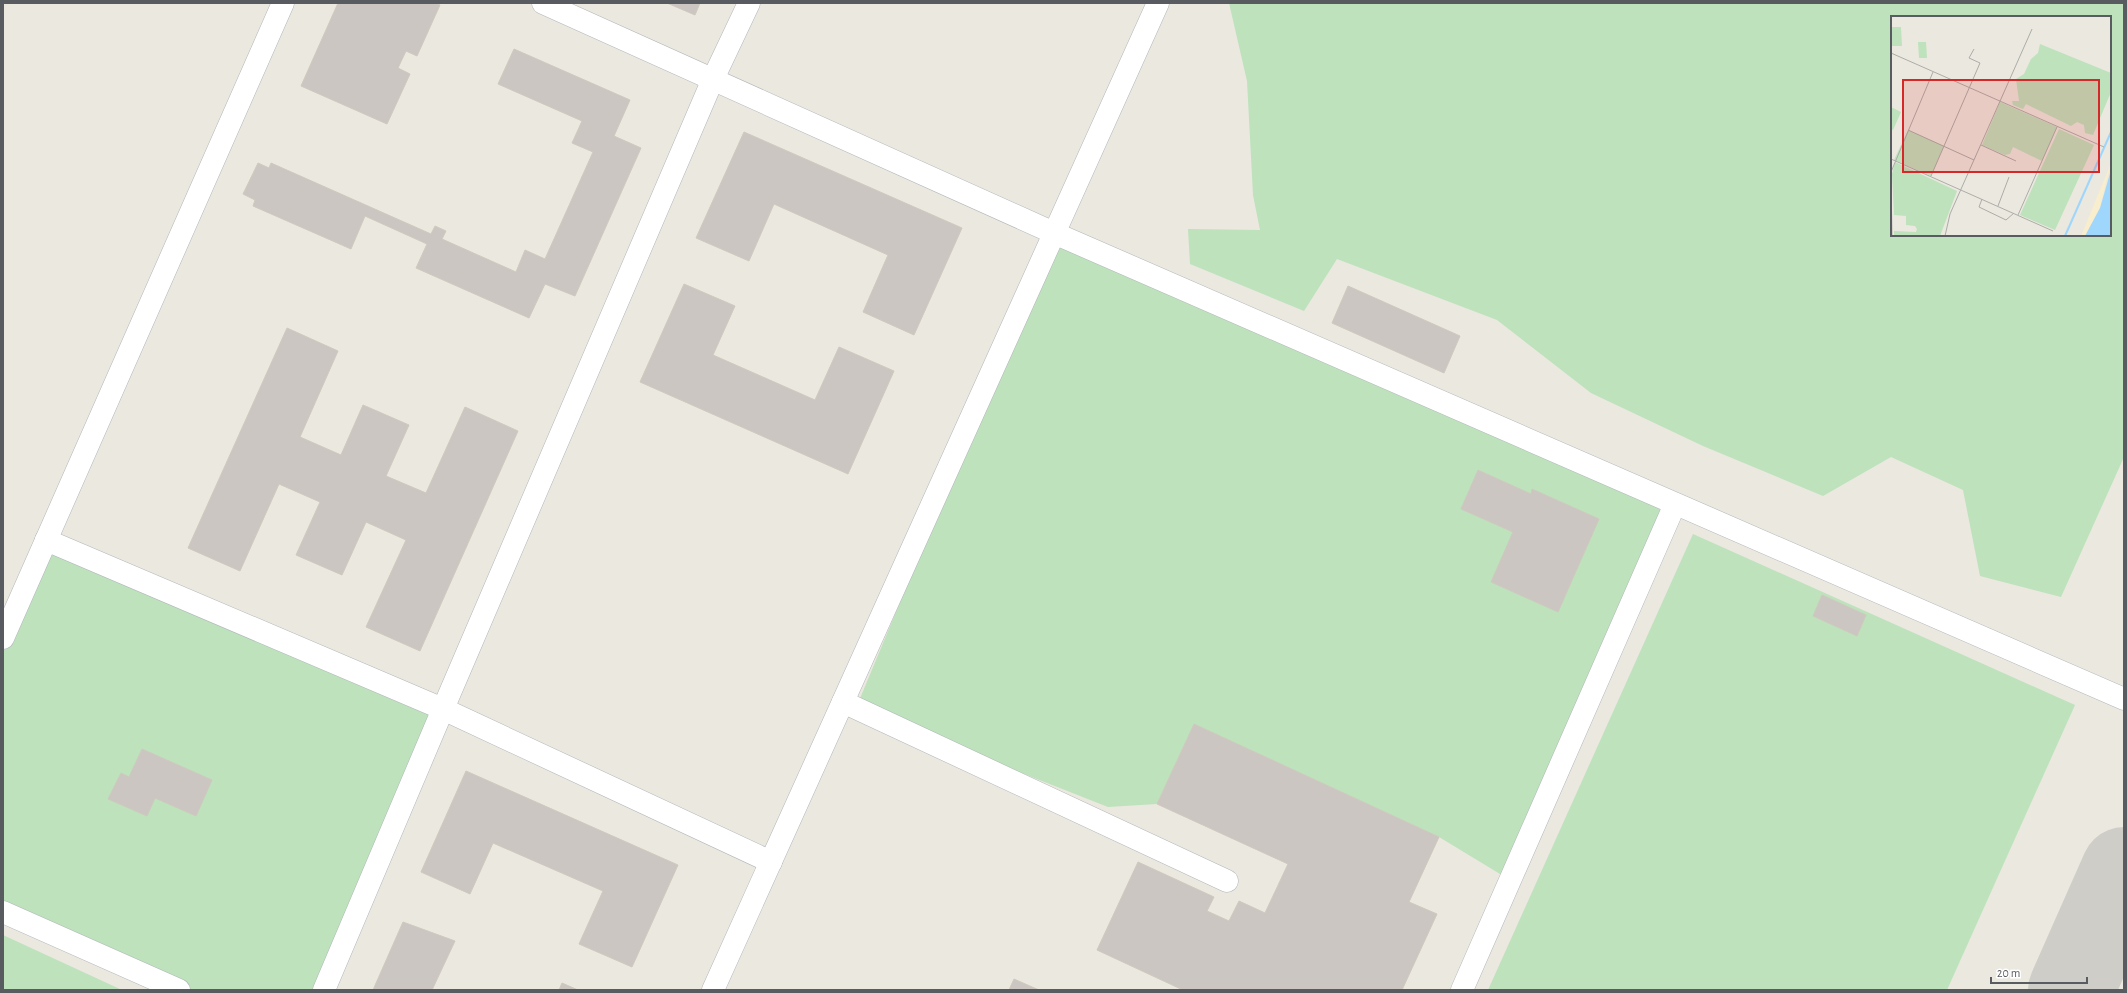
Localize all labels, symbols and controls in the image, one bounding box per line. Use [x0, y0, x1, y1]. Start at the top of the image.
inset map [1891, 16, 2111, 236]
scale bar [1991, 959, 2087, 985]
text: 20 m [1997, 967, 2020, 979]

